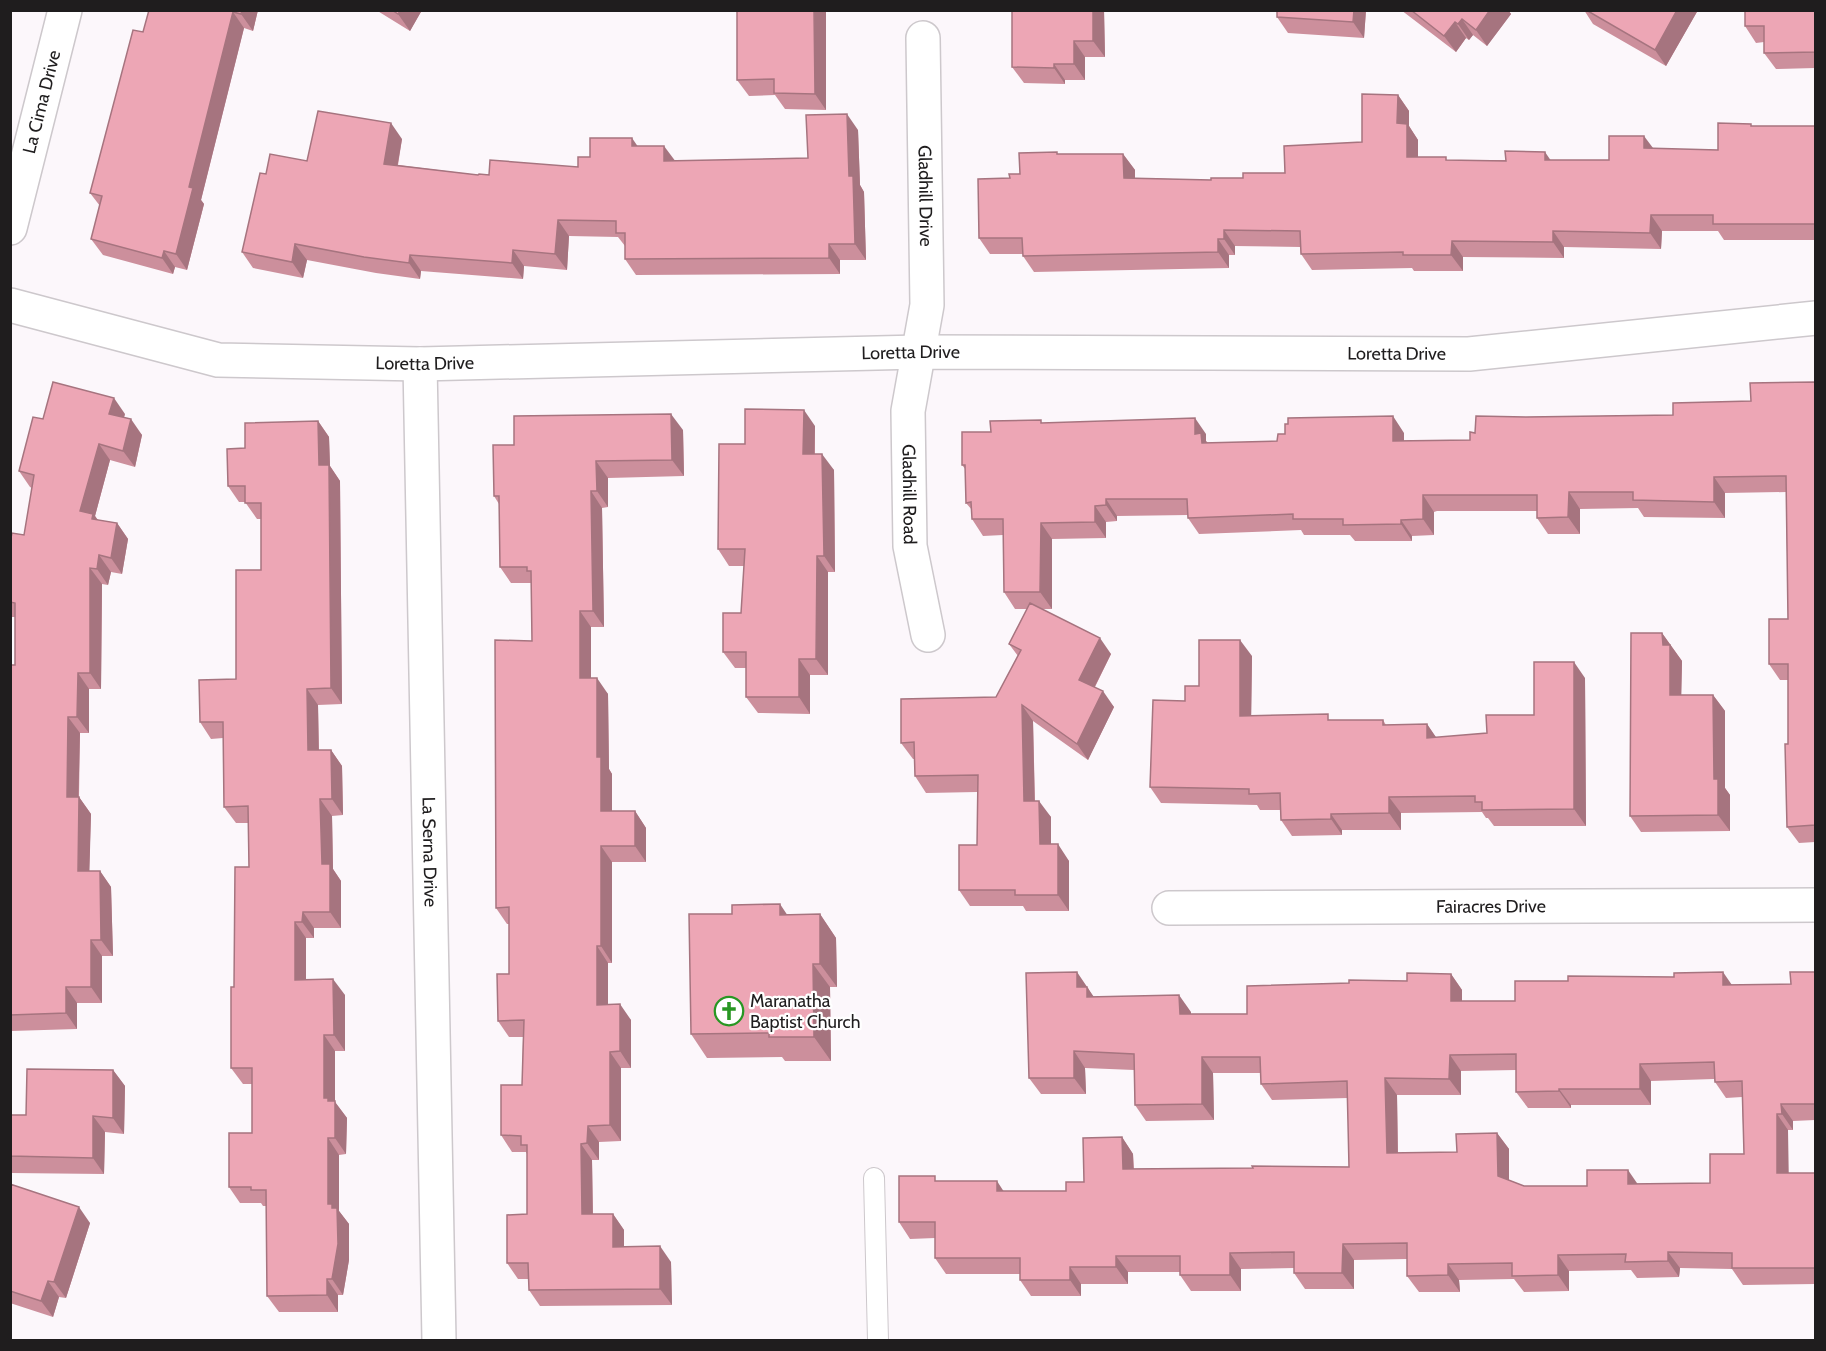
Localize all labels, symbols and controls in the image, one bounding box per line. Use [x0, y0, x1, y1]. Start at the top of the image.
street label: La Cima Drive [18, 48, 65, 156]
street label: Gladhill Drive [914, 145, 937, 247]
street label: Loretta Drive [861, 341, 960, 364]
street label: Loretta Drive [1347, 343, 1446, 365]
street label: Loretta Drive [375, 352, 474, 375]
street label: Gladhill Road [897, 444, 921, 544]
street label: La Serna Drive [417, 797, 442, 907]
street label: Fairacres Drive [1436, 895, 1546, 918]
place label: Maranatha Baptist Church [750, 990, 860, 1033]
church icon: Maranatha Baptist Church [713, 995, 745, 1027]

